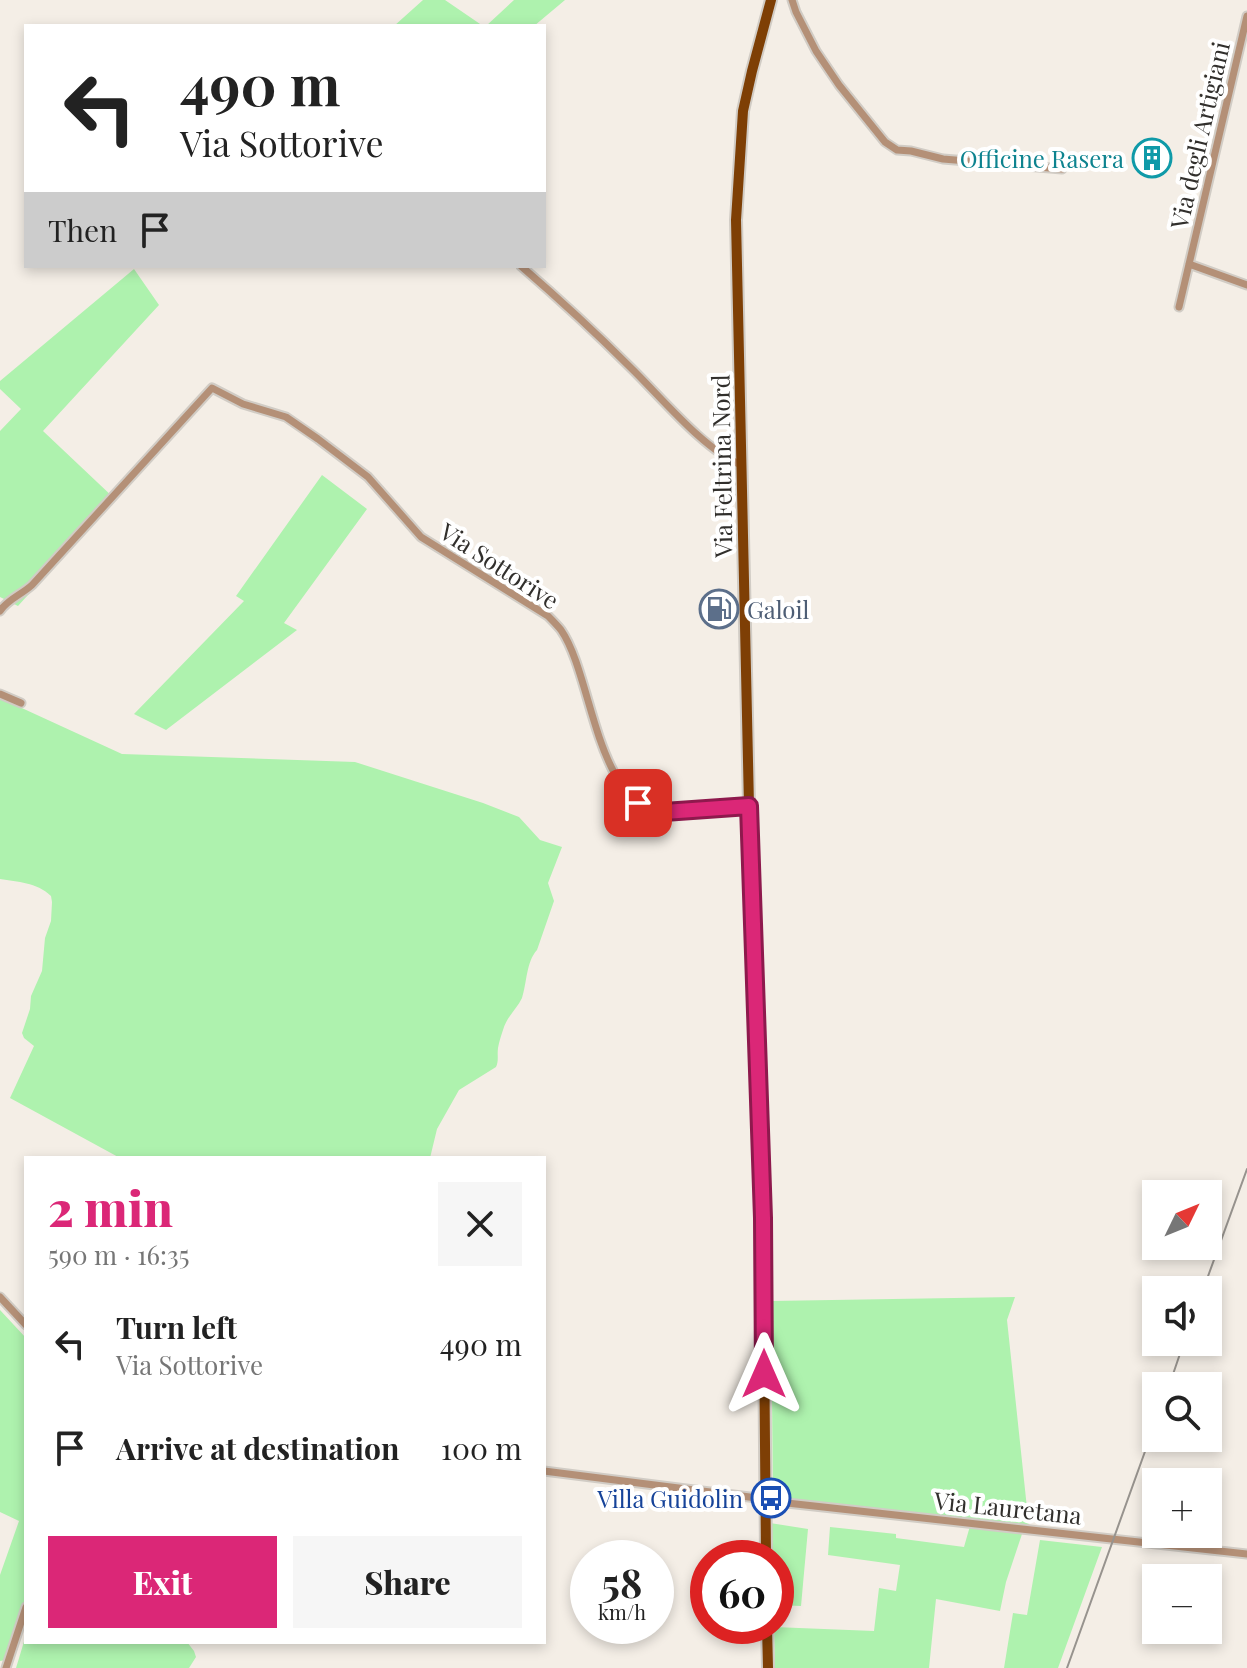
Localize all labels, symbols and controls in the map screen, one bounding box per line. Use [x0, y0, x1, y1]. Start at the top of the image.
street label: Via degli Artigiani [1162, 38, 1236, 233]
text: 490 m [180, 46, 340, 121]
icon: left [48, 56, 152, 160]
text: Via Sottorive [180, 118, 384, 166]
building icon: Officine Rasera [1131, 137, 1173, 179]
place label: Officine Rasera [960, 142, 1124, 174]
icon: arrive [133, 208, 177, 252]
text: Then [48, 210, 117, 250]
street label: Via Feltrina Nord [703, 374, 739, 559]
street label: Via Sottorive [434, 514, 566, 615]
fuel station icon: Galoil [698, 588, 740, 630]
place label: Galoil [747, 593, 810, 625]
pin [604, 769, 672, 837]
icon: arrive [616, 781, 660, 825]
text: 2 min [48, 1175, 173, 1239]
north arrow [1142, 1180, 1222, 1260]
map controls [1142, 1180, 1222, 1644]
button: close [438, 1182, 522, 1266]
text: 590 m · 16:35 [48, 1237, 190, 1272]
button: sound [1142, 1276, 1222, 1356]
text: Turn left [116, 1307, 237, 1347]
icon: left [48, 1322, 92, 1366]
text: 490 m [440, 1324, 522, 1364]
position arrow [722, 1332, 806, 1416]
text: Via Sottorive [116, 1347, 263, 1382]
button: search [1142, 1372, 1222, 1452]
icon: arrive [48, 1426, 92, 1470]
text: Arrive at destination [116, 1428, 399, 1468]
text: 100 m [441, 1428, 522, 1468]
button: + [1142, 1468, 1222, 1548]
bus stop icon: Villa Guidolin [750, 1477, 792, 1519]
place label: Villa Guidolin [596, 1482, 743, 1514]
street label: Via Lauretana [932, 1483, 1083, 1531]
button: Exit [48, 1536, 277, 1628]
button: Share [293, 1536, 522, 1628]
speed limit sign: 60 [690, 1540, 794, 1644]
text: 58 [602, 1555, 642, 1608]
button: − [1142, 1564, 1222, 1644]
text: km/h [598, 1598, 646, 1625]

